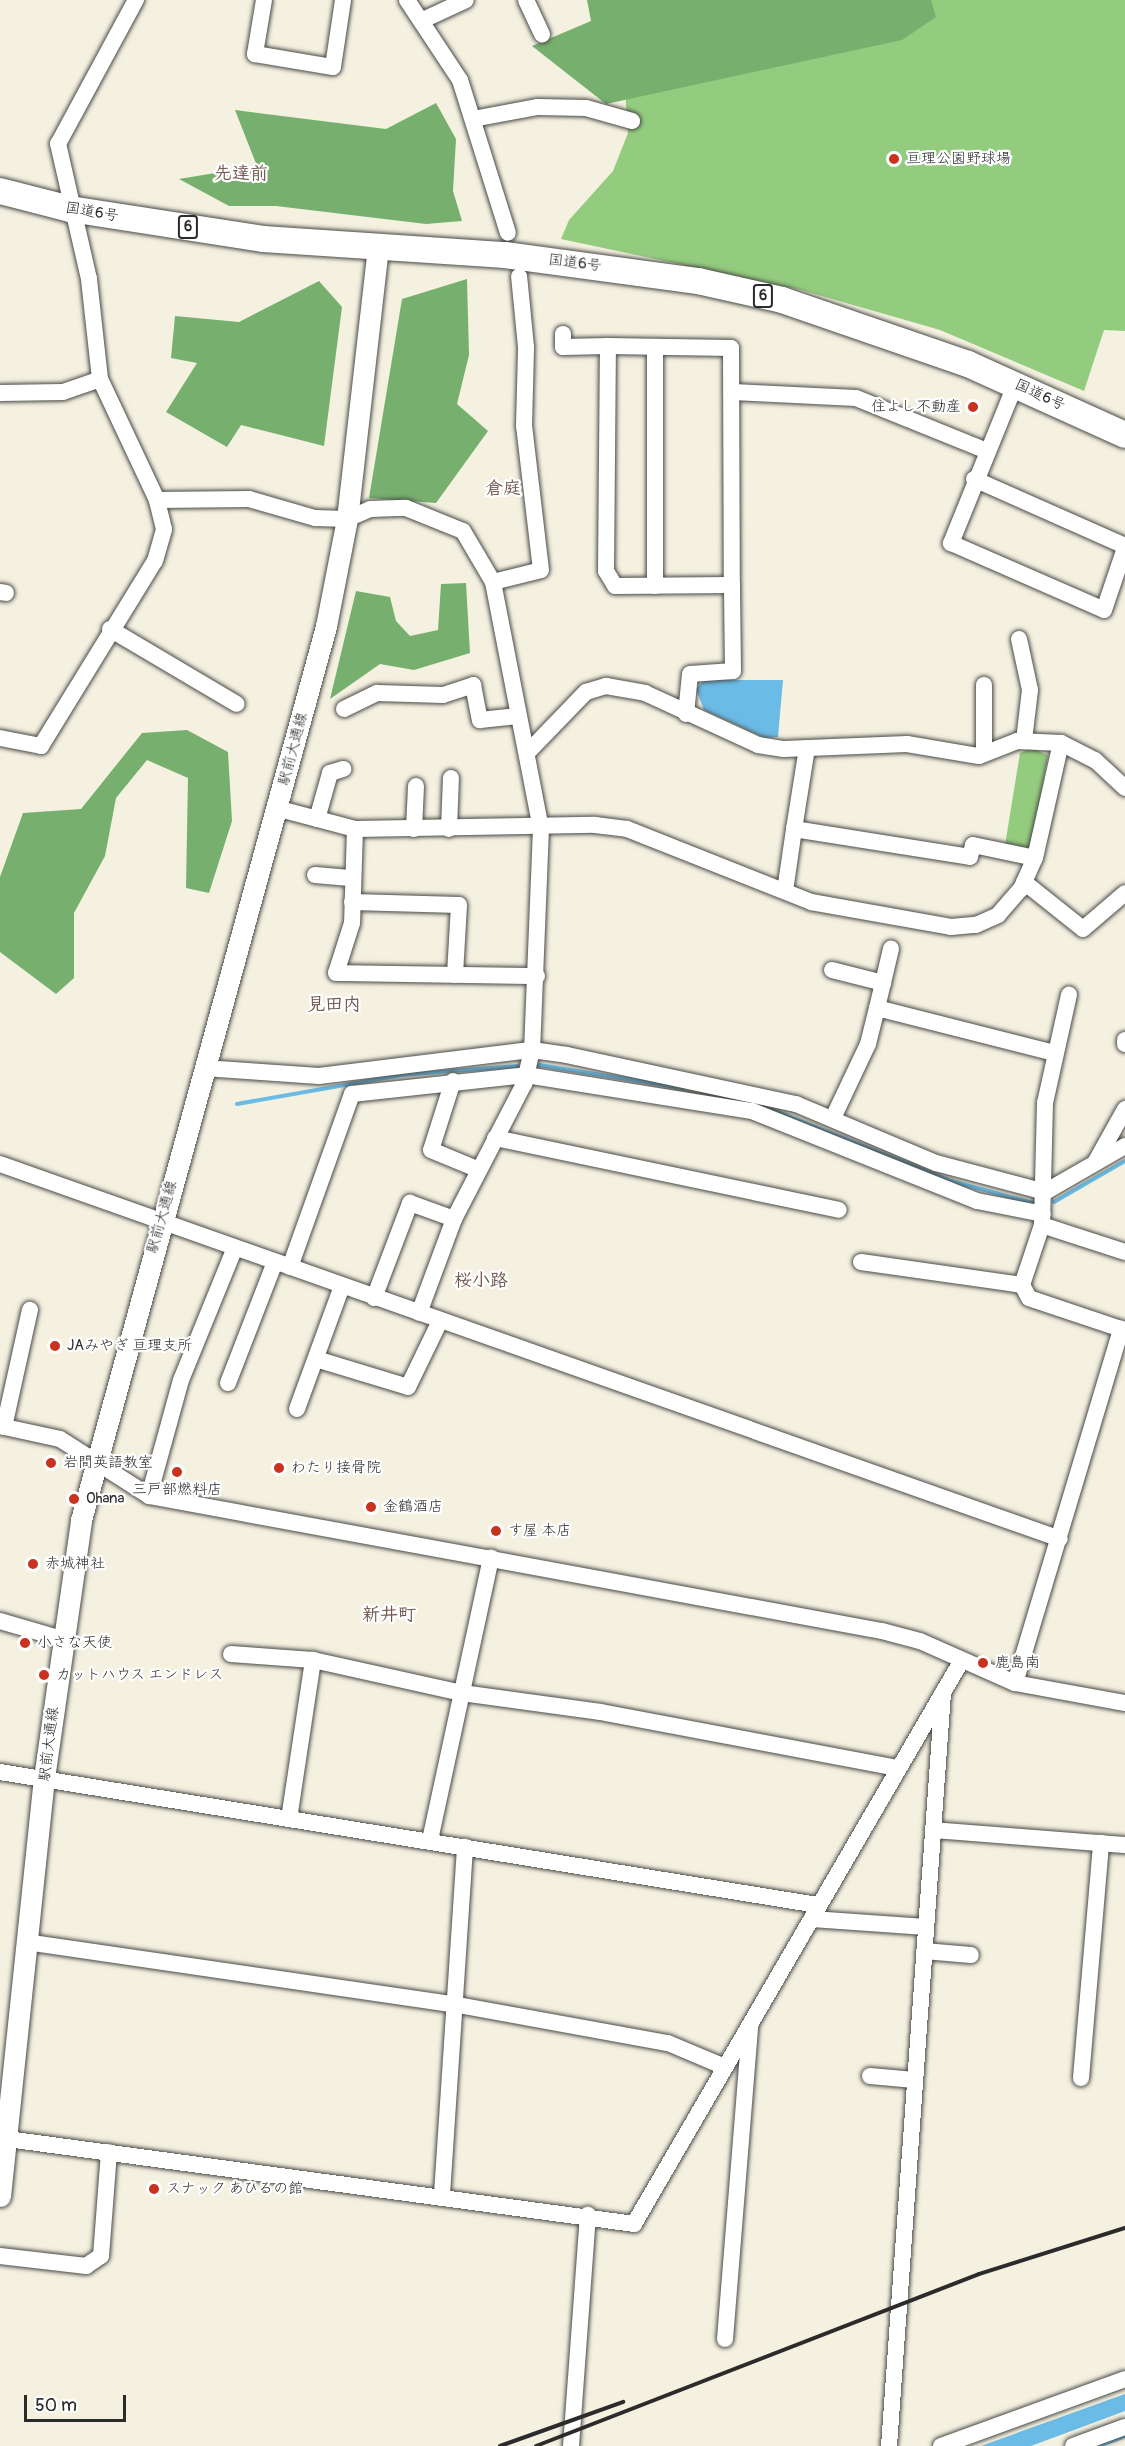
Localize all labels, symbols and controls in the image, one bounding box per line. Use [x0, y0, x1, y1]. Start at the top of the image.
place label: 亘理公園野球場 [906, 150, 1011, 168]
marker: 亘理公園野球場 [887, 152, 901, 166]
district label: 先達前 [214, 163, 268, 185]
street label: 国道6号 [64, 198, 120, 226]
road number: 6 [178, 216, 198, 238]
street label: 国道6号 [547, 251, 603, 275]
road number: 6 [752, 285, 774, 307]
street label: 国道6号 [1012, 375, 1068, 415]
place label: 住よし不動産 [871, 398, 961, 416]
marker: 住よし不動産 [966, 400, 980, 414]
district label: 倉庭 [485, 478, 521, 500]
street label: 駅前大通線 [275, 710, 311, 788]
district label: 見田内 [307, 994, 361, 1016]
street label: 駅前大通線 [143, 1178, 181, 1256]
district label: 桜小路 [454, 1270, 508, 1292]
place label: JAみやぎ 亘理支所 [67, 1337, 192, 1355]
marker: JAみやぎ 亘理支所 [48, 1339, 62, 1353]
place label: 岩間英語教室 [63, 1454, 153, 1472]
marker: 岩間英語教室 [44, 1456, 58, 1470]
place label: わたり接骨院 [291, 1459, 381, 1477]
marker: わたり接骨院 [272, 1461, 286, 1475]
marker: 三戸部燃料店 [170, 1465, 184, 1479]
place label: 三戸部燃料店 [132, 1481, 222, 1499]
place label: Ohana [86, 1490, 125, 1508]
marker: Ohana [67, 1492, 81, 1506]
place label: 金鶴酒店 [383, 1498, 443, 1516]
marker: 金鶴酒店 [364, 1500, 378, 1514]
place label: す屋 本店 [508, 1522, 571, 1540]
marker: す屋 本店 [489, 1524, 503, 1538]
place label: 赤城神社 [45, 1555, 105, 1573]
marker: 赤城神社 [26, 1557, 40, 1571]
district label: 新井町 [362, 1604, 416, 1626]
place label: 小さな天使 [37, 1634, 112, 1652]
marker: 小さな天使 [18, 1636, 32, 1650]
place label: 鹿島南 [995, 1654, 1040, 1672]
marker: 鹿島南 [976, 1656, 990, 1670]
place label: カットハウス エンドレス [56, 1666, 224, 1684]
marker: カットハウス エンドレス [37, 1668, 51, 1682]
street label: 駅前大通線 [35, 1706, 63, 1782]
place label: スナック あひるの館 [166, 2180, 304, 2198]
marker: スナック あひるの館 [147, 2182, 161, 2196]
scale bar [27, 2383, 129, 2421]
text: 50 m [35, 2394, 77, 2417]

